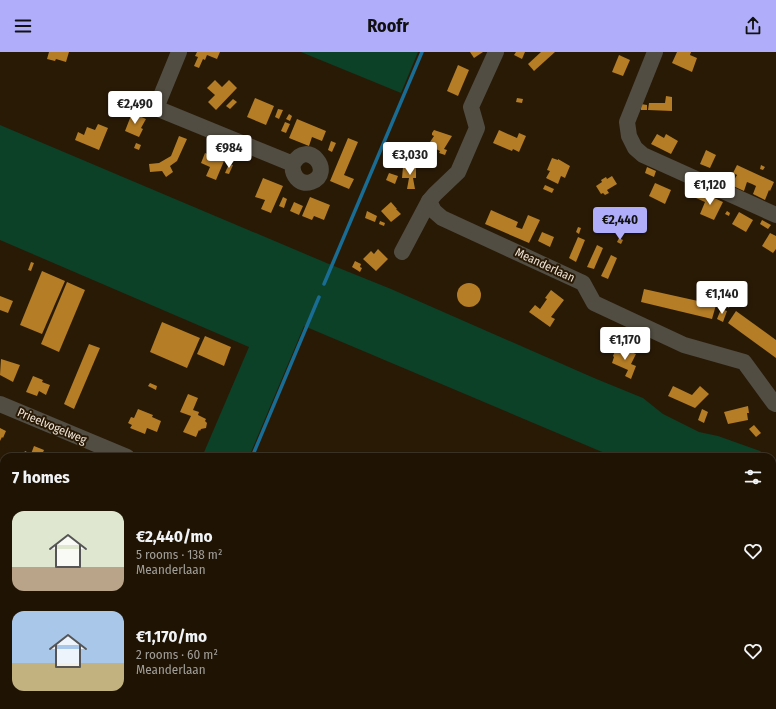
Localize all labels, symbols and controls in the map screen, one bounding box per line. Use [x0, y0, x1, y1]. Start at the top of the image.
icon: menu [12, 15, 34, 37]
text: Roofr [367, 15, 409, 37]
icon: share [742, 15, 764, 37]
pin: €2,490 [102, 91, 168, 125]
text: €2,490 [117, 96, 153, 111]
pin: €984 [205, 135, 253, 169]
text: €984 [215, 140, 243, 155]
pin: €3,030 [377, 142, 443, 176]
text: €3,030 [392, 147, 428, 162]
pin: €1,120 [677, 172, 743, 206]
text: €1,120 [694, 177, 726, 192]
pin: €2,440 [587, 207, 653, 241]
text: €2,440 [602, 212, 638, 227]
street label: Meanderlaan [513, 245, 577, 285]
pin: €1,140 [689, 281, 755, 315]
text: €1,140 [706, 286, 739, 301]
pin: €1,170 [592, 327, 658, 361]
text: €1,170 [609, 332, 641, 347]
street label: Prieelvogelweg [15, 405, 89, 447]
icon: filters [742, 466, 764, 488]
text: 7 homes [12, 467, 70, 488]
text: €2,440/mo [136, 526, 213, 547]
icon: home [44, 527, 92, 575]
icon: heart [742, 540, 764, 562]
text: 5 rooms · 138 m² [136, 547, 222, 562]
text: Meanderlaan [136, 562, 206, 577]
text: €1,170/mo [136, 626, 207, 647]
icon: home [44, 627, 92, 675]
icon: heart [742, 640, 764, 662]
text: 2 rooms · 60 m² [136, 647, 218, 662]
text: Meanderlaan [136, 662, 206, 677]

